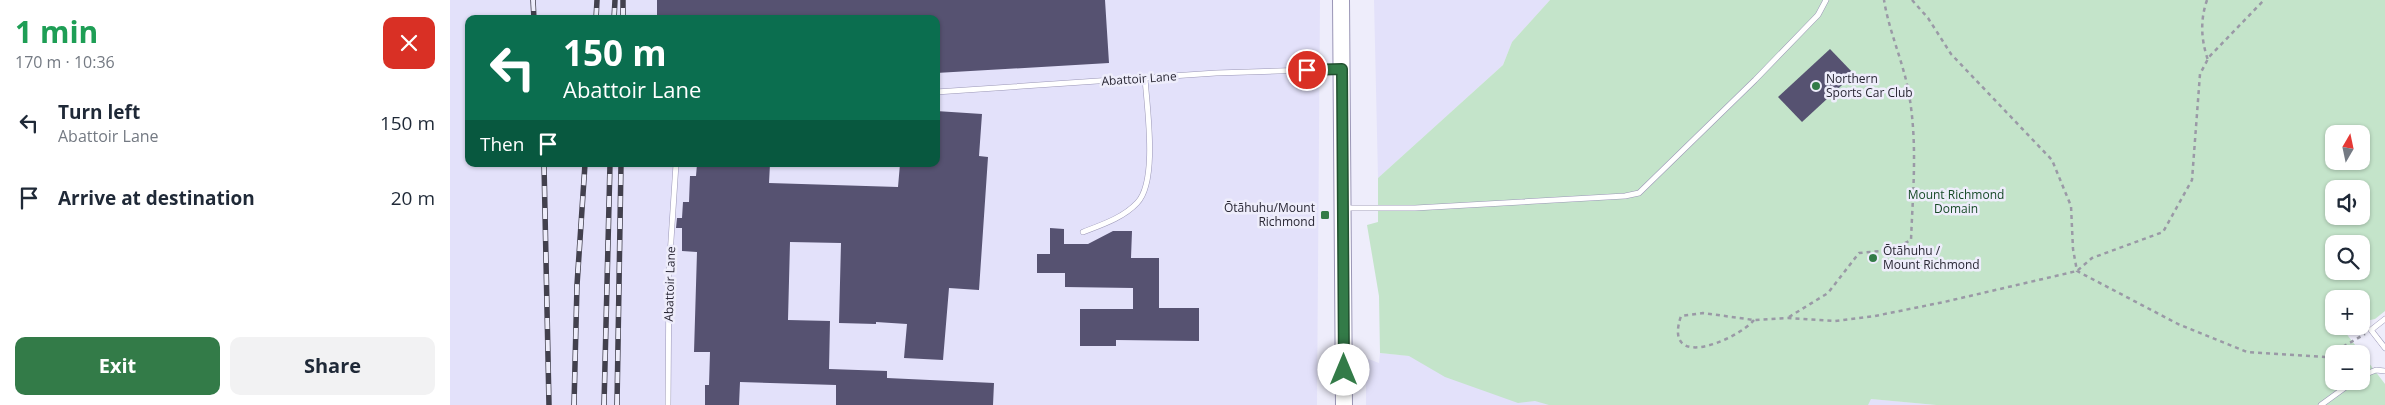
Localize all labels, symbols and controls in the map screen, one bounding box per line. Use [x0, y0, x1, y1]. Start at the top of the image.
text: 1 min [15, 11, 98, 52]
button: close [383, 17, 435, 69]
text: 150 m [563, 29, 667, 76]
icon: left [480, 35, 545, 100]
pin [1286, 49, 1328, 91]
text: 170 m · 10:36 [15, 51, 115, 73]
icon: arrive [1293, 56, 1321, 84]
street label: Abattoir Lane [1101, 67, 1177, 90]
place label: Northern Sports Car Club [1826, 70, 1913, 101]
text: Abattoir Lane [563, 74, 701, 104]
marker: Northern Sports Car Club [1810, 80, 1822, 92]
text: Turn left [58, 99, 140, 125]
icon: left [15, 109, 43, 137]
text: 150 m [380, 110, 435, 136]
text: Abattoir Lane [58, 125, 159, 147]
north arrow [2325, 125, 2370, 170]
map controls [2325, 125, 2370, 390]
icon: arrive [534, 130, 562, 158]
text: Then [480, 131, 524, 157]
button: sound [2325, 180, 2370, 225]
icon: arrive [15, 184, 43, 212]
text: Arrive at destination [58, 185, 255, 211]
text: 20 m [391, 185, 435, 211]
park label: Mount Richmond Domain [1908, 186, 2004, 217]
place label: Ōtāhuhu/Mount Richmond [1224, 199, 1315, 230]
marker: Ōtāhuhu/Mount Richmond [1319, 209, 1331, 221]
button: search [2325, 235, 2370, 280]
place label: Ōtāhuhu / Mount Richmond [1883, 242, 1980, 273]
street label: Abattoir Lane [660, 246, 679, 322]
marker: Ōtāhuhu / Mount Richmond [1867, 252, 1879, 264]
button: + [2325, 290, 2370, 335]
button: Exit [15, 337, 220, 395]
button: Share [230, 337, 435, 395]
position arrow [1317, 343, 1369, 395]
button: − [2325, 345, 2370, 390]

